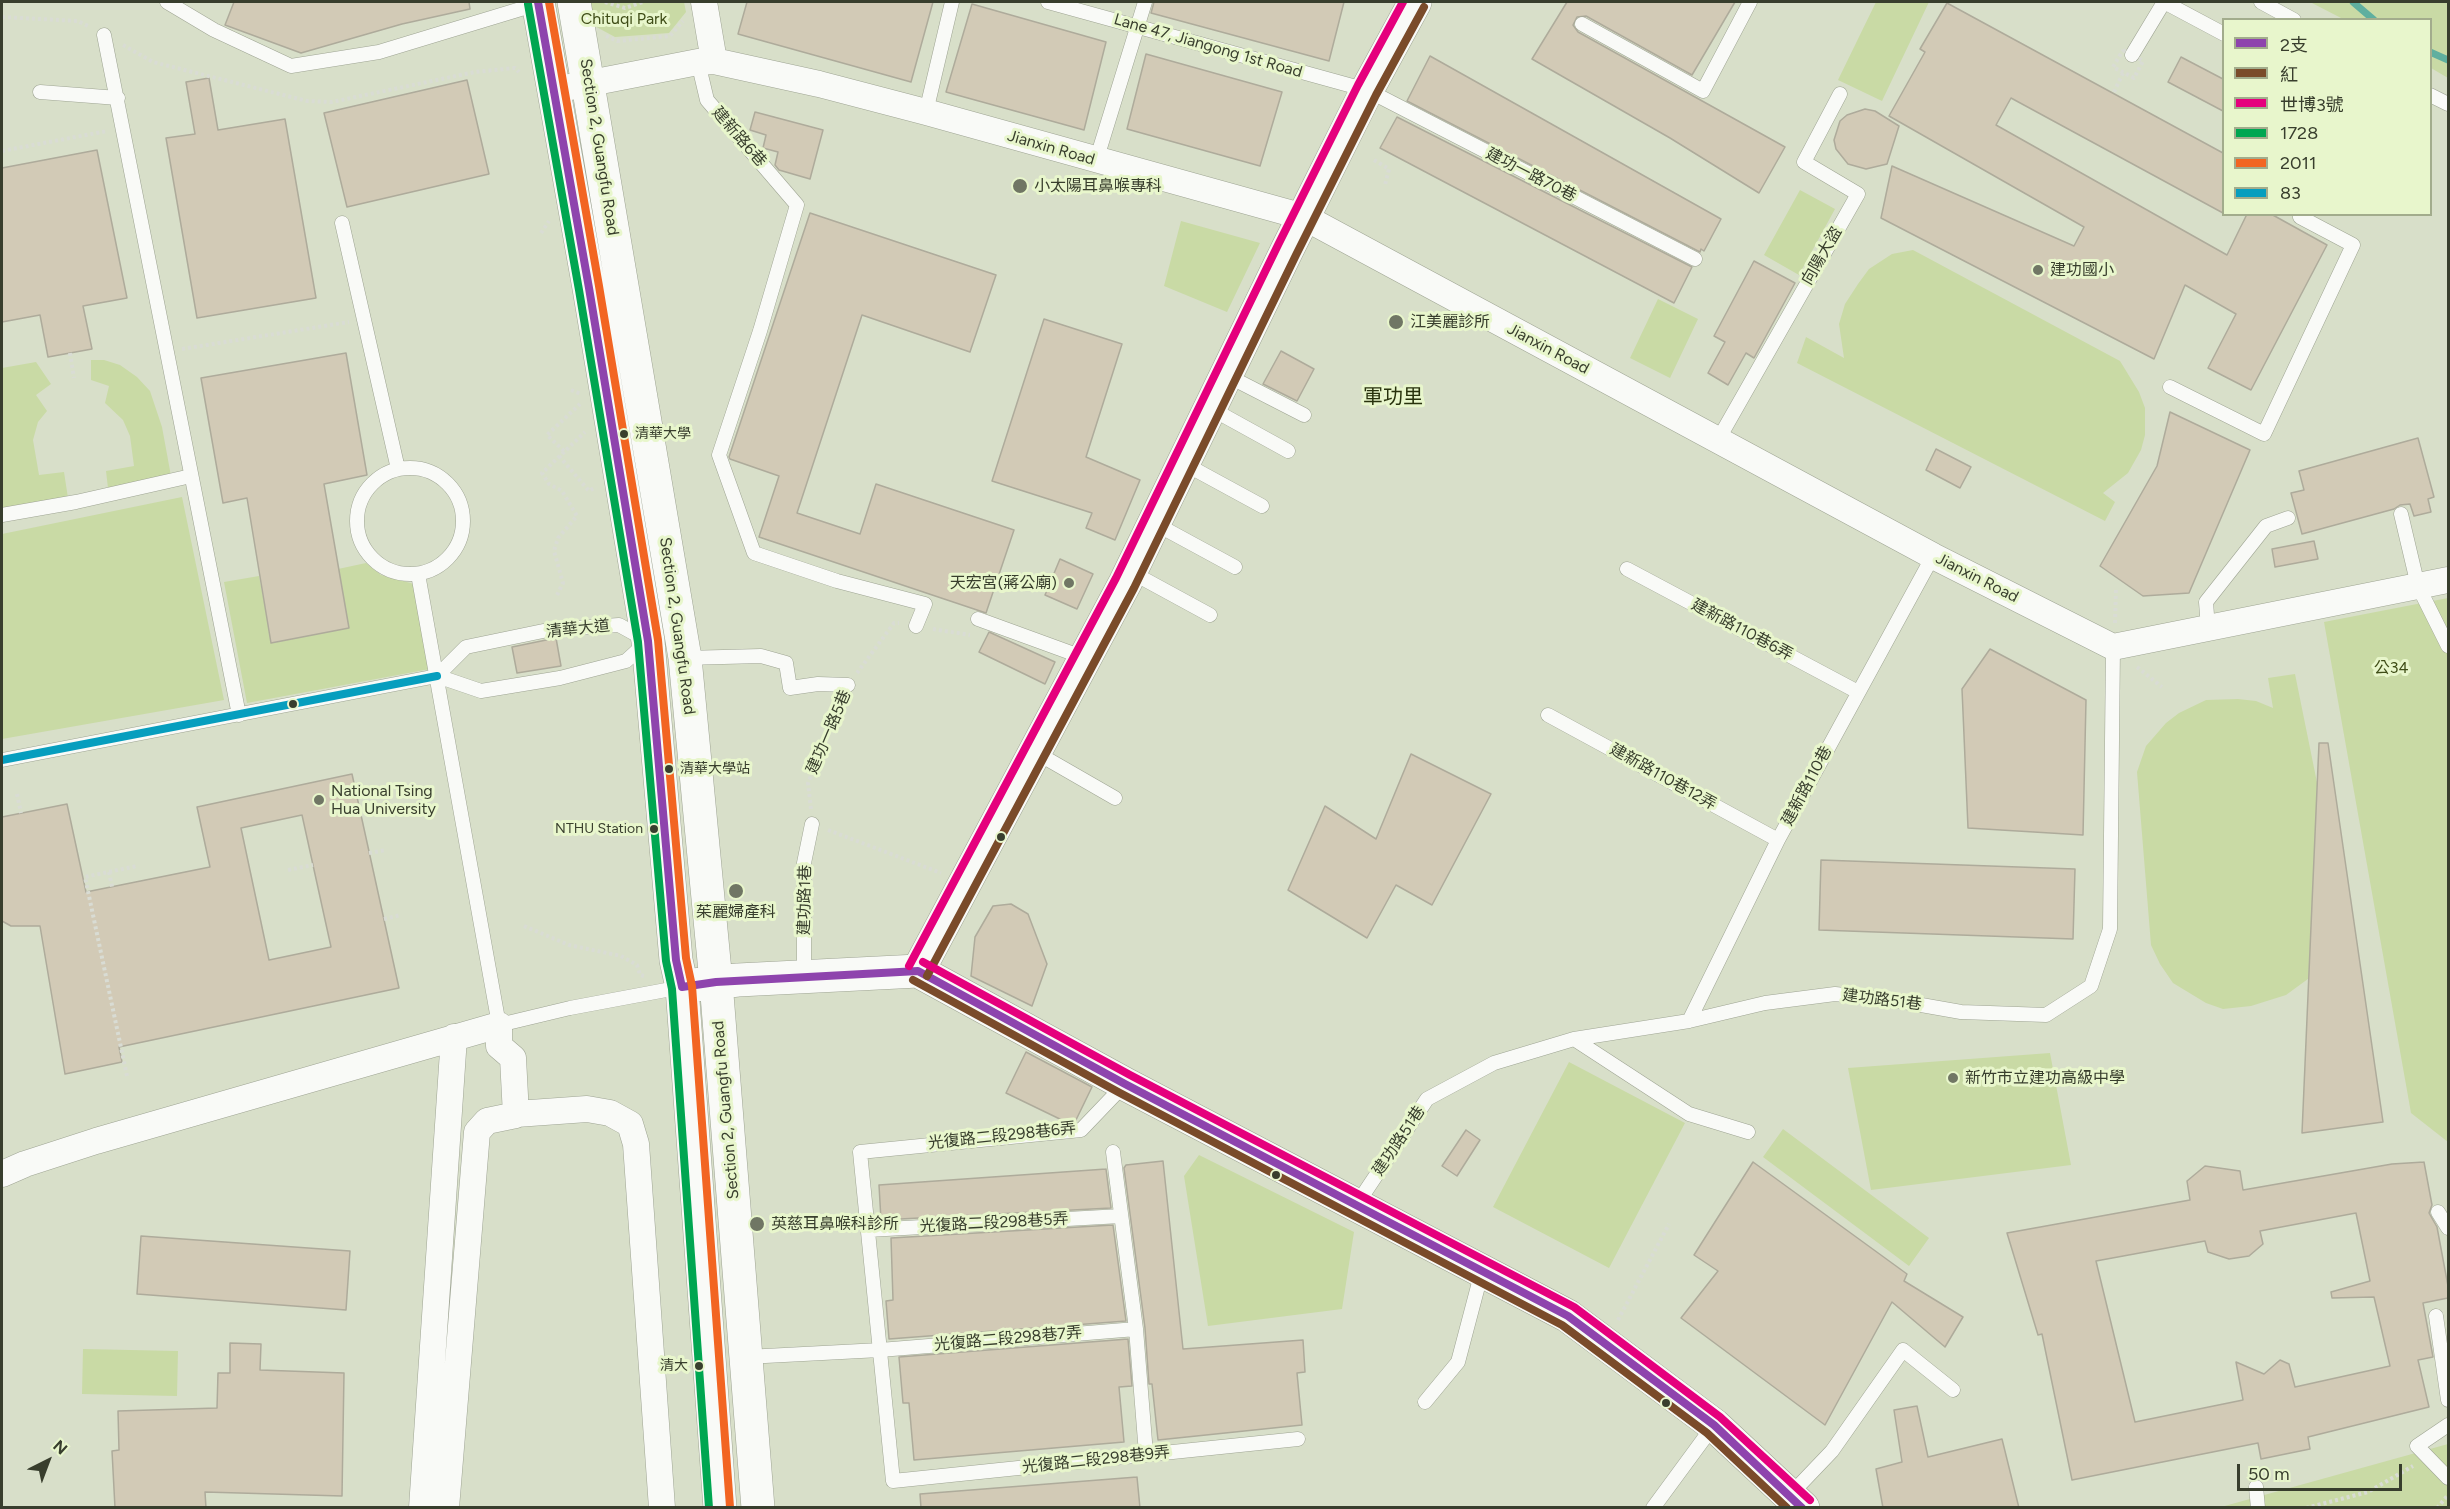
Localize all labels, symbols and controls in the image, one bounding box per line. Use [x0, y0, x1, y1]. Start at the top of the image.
park label: Chituqi Park [581, 9, 667, 29]
street label: Lane 47, Jiangong 1st Road [1112, 10, 1304, 82]
legend [2222, 18, 2432, 216]
text: 2支 [2280, 34, 2308, 56]
street label: Section 2, Guangfu Road [576, 57, 622, 237]
text: 紅 [2280, 64, 2298, 86]
text: 世博3號 [2280, 94, 2344, 116]
street label: 建新路6巷 [708, 103, 770, 171]
text: 1728 [2280, 122, 2318, 144]
street label: Jianxin Road [1005, 126, 1097, 170]
street label: 建功一路70巷 [1483, 144, 1579, 206]
text: 2011 [2280, 152, 2316, 174]
place label: 小太陽耳鼻喉專科 [1034, 176, 1162, 196]
marker: 小太陽耳鼻喉專科 [1011, 177, 1029, 195]
text: 83 [2280, 182, 2301, 204]
street label: 向陽大盜 [1798, 223, 1846, 289]
place label: 建功國小 [2050, 260, 2114, 280]
marker: 建功國小 [2031, 263, 2045, 277]
place label: 江美麗診所 [1410, 312, 1490, 332]
marker: 江美麗診所 [1387, 313, 1405, 331]
street label: Jianxin Road [1504, 319, 1592, 379]
district label: 軍功里 [1363, 385, 1423, 409]
place label: 清華大學 [635, 426, 691, 442]
marker: 清華大學 [618, 428, 630, 440]
street label: Section 2, Guangfu Road [655, 536, 699, 716]
street label: Jianxin Road [1933, 549, 2021, 607]
place label: 天宏宮(蔣公廟) [950, 573, 1057, 593]
marker: 天宏宮(蔣公廟) [1062, 576, 1076, 590]
street label: 建新路110巷6弄 [1688, 595, 1796, 665]
street label: 清華大道 [545, 616, 611, 642]
park label: 公34 [2374, 658, 2408, 678]
street label: 建功一路5巷 [803, 687, 855, 777]
unlabelled marker [287, 698, 299, 710]
street label: 建新路110巷12弄 [1606, 740, 1720, 814]
street label: 建新路110巷 [1778, 743, 1836, 829]
place label: 清華大學站 [680, 761, 750, 777]
marker: 清華大學站 [663, 763, 675, 775]
place label: National Tsing Hua University [331, 781, 436, 819]
marker: National Tsing Hua University [312, 793, 326, 807]
place label: NTHU Station [555, 821, 643, 837]
marker: NTHU Station [648, 823, 660, 835]
unlabelled marker [995, 831, 1007, 843]
street label: 建功路1巷 [795, 865, 815, 935]
marker: 茱麗婦產科 [727, 882, 745, 900]
place label: 茱麗婦產科 [696, 902, 776, 922]
street label: 建功路51巷 [1841, 986, 1923, 1014]
street label: Section 2, Guangfu Road [709, 1020, 743, 1200]
place label: 新竹市立建功高級中學 [1965, 1068, 2125, 1088]
marker: 新竹市立建功高級中學 [1946, 1071, 1960, 1085]
street label: 建功路51巷 [1369, 1103, 1429, 1179]
street label: 光復路二段298巷6弄 [927, 1119, 1077, 1153]
unlabelled marker [1270, 1169, 1282, 1181]
street label: 光復路二段298巷5弄 [919, 1210, 1069, 1236]
place label: 英慈耳鼻喉科診所 [771, 1214, 899, 1234]
marker: 英慈耳鼻喉科診所 [748, 1215, 766, 1233]
street label: 光復路二段298巷7弄 [933, 1323, 1083, 1355]
place label: 清大 [660, 1358, 688, 1374]
marker: 清大 [693, 1360, 705, 1372]
unlabelled marker [1660, 1397, 1672, 1409]
north arrow [18, 1431, 78, 1491]
text: N [49, 1436, 71, 1458]
street label: 光復路二段298巷9弄 [1021, 1443, 1171, 1477]
scale bar [2240, 1452, 2405, 1490]
text: 50 m [2248, 1463, 2290, 1485]

